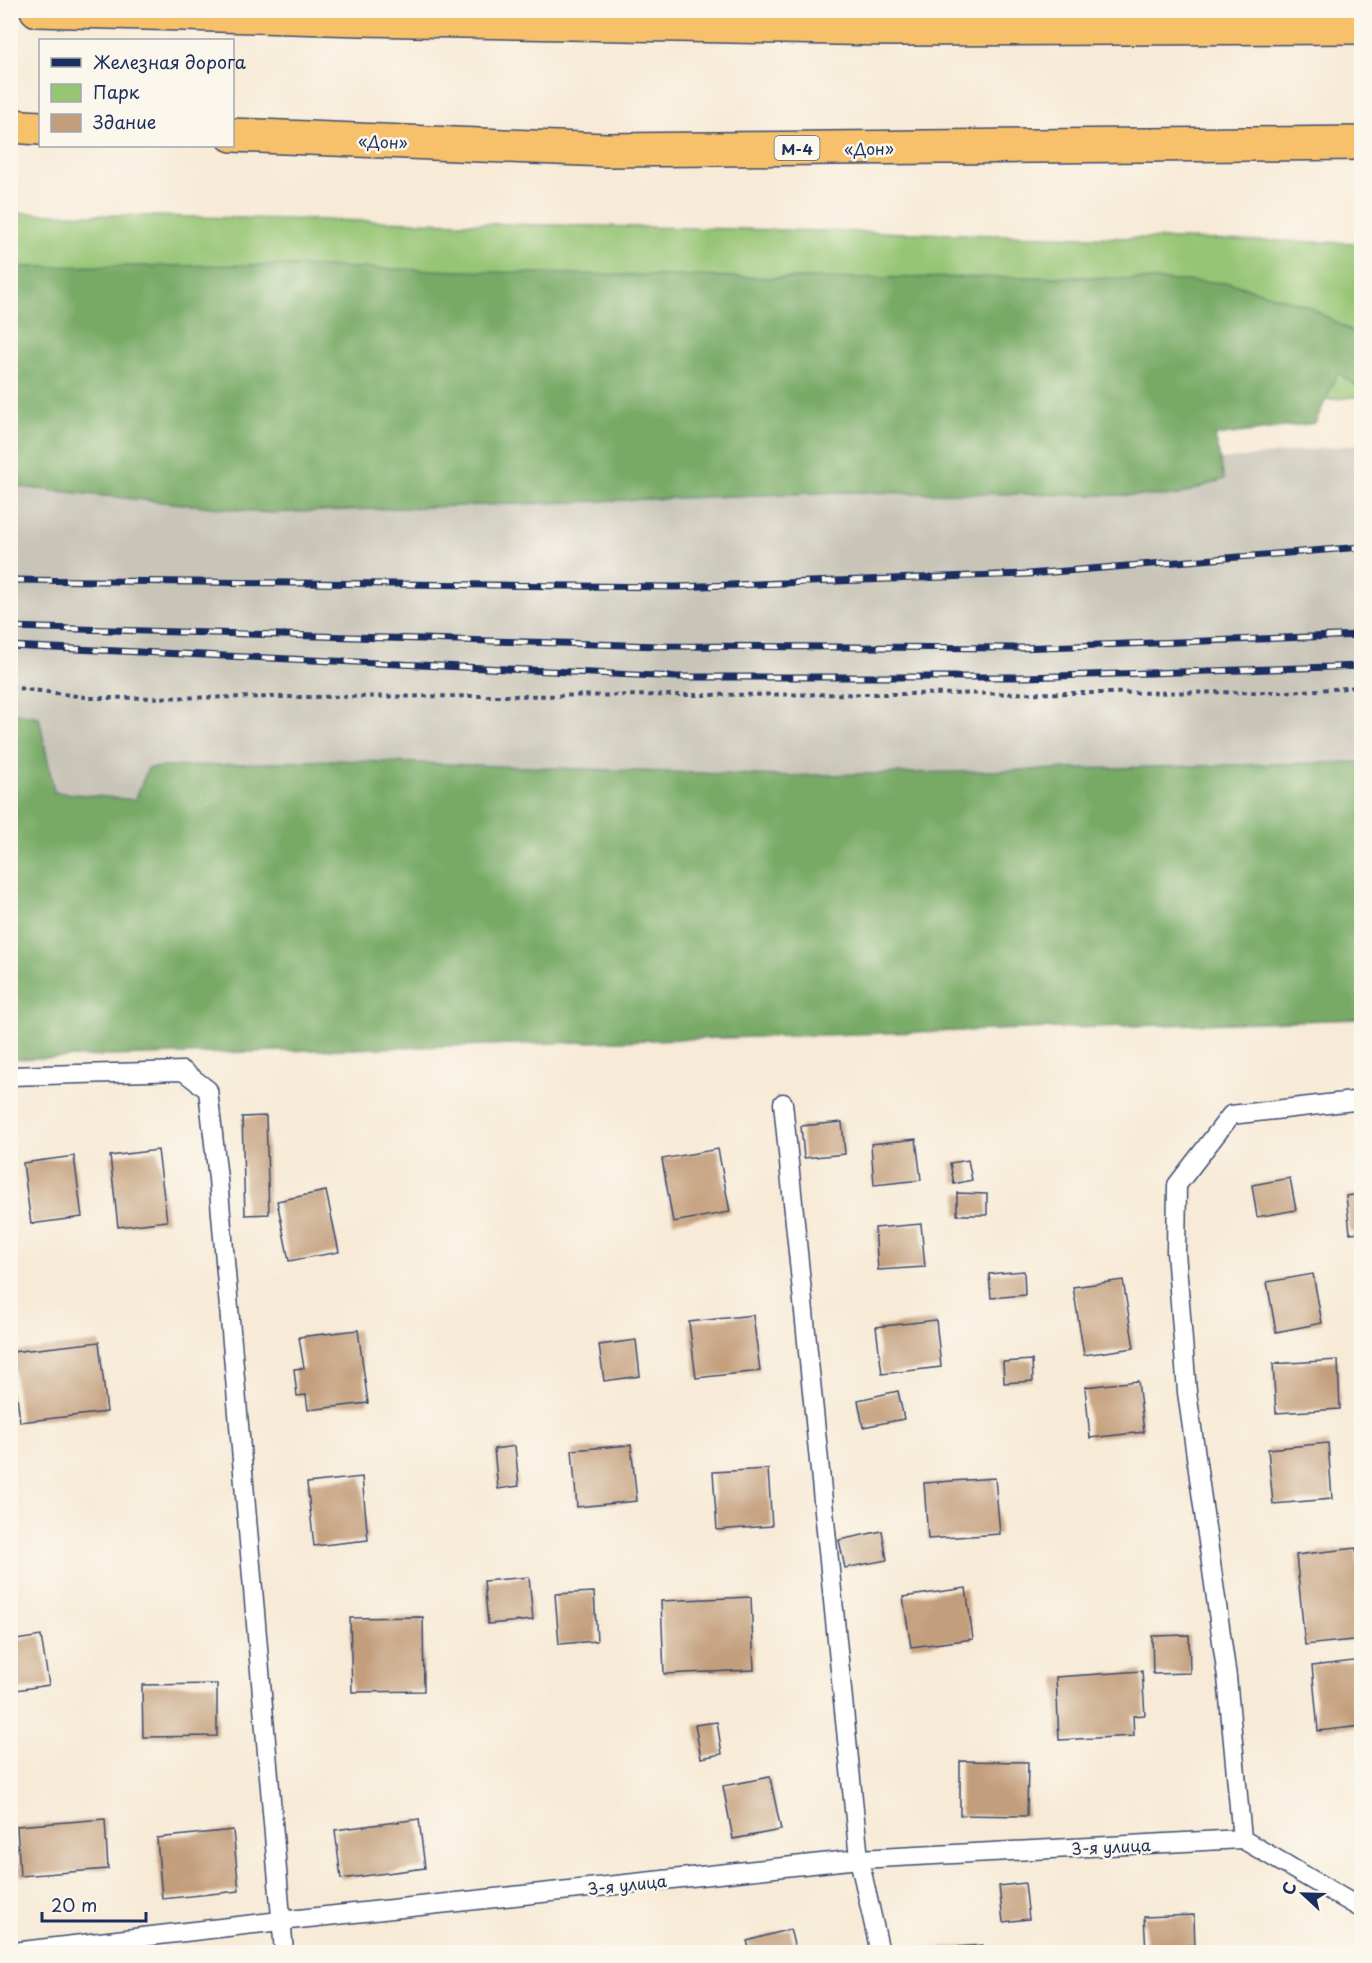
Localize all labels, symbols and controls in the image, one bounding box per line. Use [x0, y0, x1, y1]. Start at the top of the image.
legend [39, 39, 234, 147]
text: Железная дорога [93, 48, 247, 75]
text: Парк [93, 78, 140, 105]
text: Здание [93, 108, 156, 135]
street label: «Дон» [358, 128, 408, 154]
road number: М-4 [774, 136, 820, 160]
street label: «Дон» [844, 136, 894, 160]
street label: 3-я улица [1071, 1832, 1151, 1860]
north arrow [1273, 1864, 1333, 1924]
street label: 3-я улица [586, 1868, 668, 1900]
text: С [1275, 1878, 1302, 1898]
scale bar [42, 1885, 146, 1923]
text: 20 m [51, 1891, 97, 1918]

